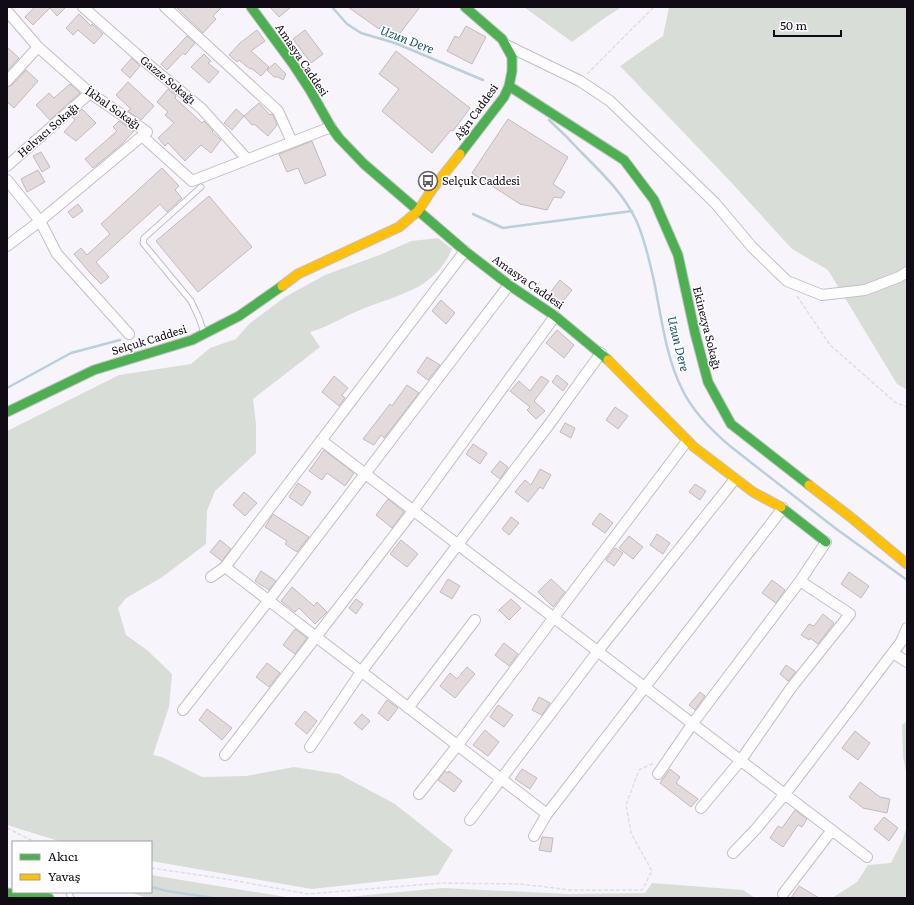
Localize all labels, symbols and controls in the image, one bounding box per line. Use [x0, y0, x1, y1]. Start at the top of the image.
scale bar [774, 12, 841, 38]
text: 50 m [780, 16, 807, 34]
street label: Amasya Caddesi [273, 20, 333, 99]
water label: Uzun Dere [378, 21, 437, 58]
street label: Gazze Sokağı [137, 51, 200, 107]
street label: Ağrı Caddesi [449, 80, 501, 143]
street label: İkbal Sokağı [82, 82, 145, 133]
street label: Helvacı Sokağı [13, 98, 82, 160]
bus stop icon: Selçuk Caddesi [417, 170, 439, 192]
place label: Selçuk Caddesi [442, 172, 520, 188]
street label: Amasya Caddesi [489, 250, 568, 312]
street label: Ekinezya Sokağı [690, 285, 726, 371]
water label: Uzun Dere [663, 314, 695, 374]
street label: Selçuk Caddesi [109, 320, 189, 358]
legend [12, 841, 152, 893]
text: Akıcı [48, 847, 78, 865]
text: Yavaş [48, 867, 81, 885]

